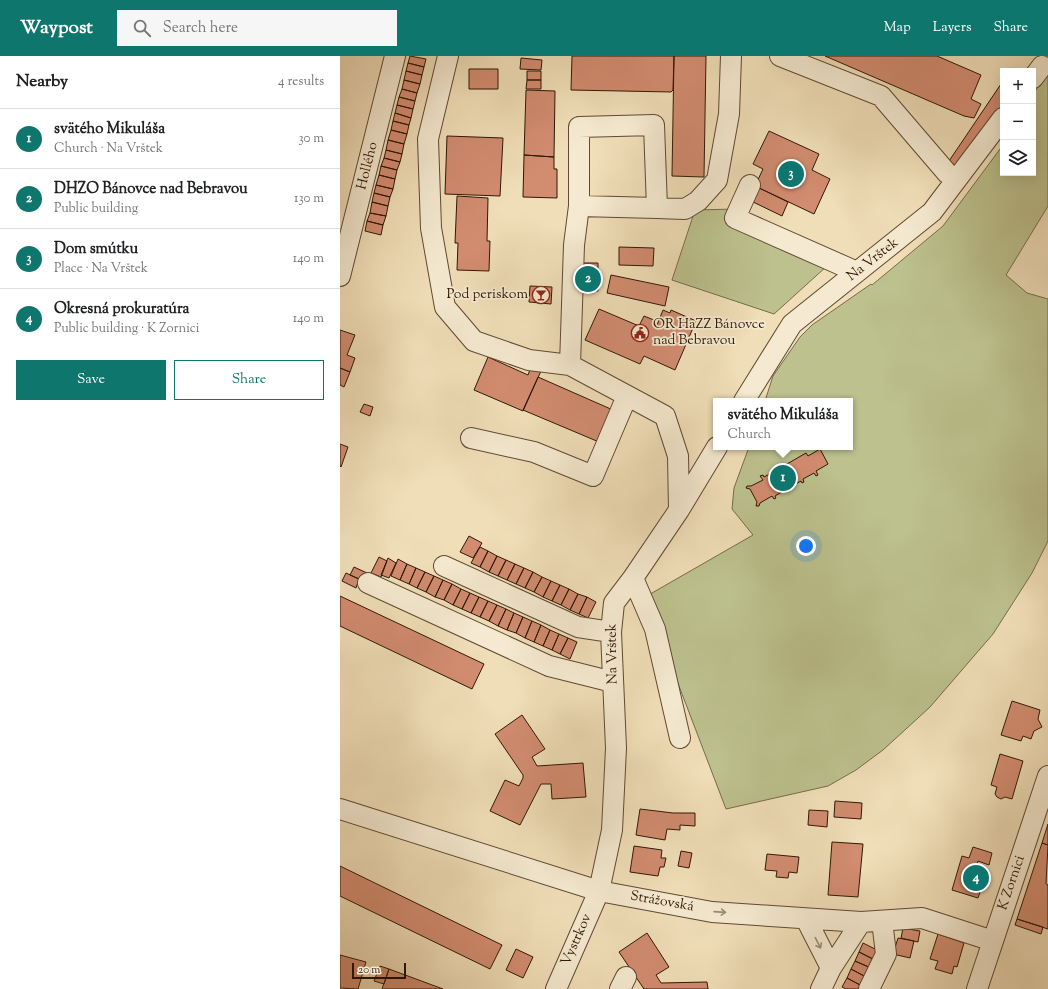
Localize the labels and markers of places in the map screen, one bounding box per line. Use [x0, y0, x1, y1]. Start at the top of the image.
pin: 3 [778, 159, 804, 189]
pin: 2 [575, 264, 601, 294]
place label: Pod periskom [447, 285, 528, 305]
bar icon: Pod periskom [531, 285, 551, 305]
place label: OR HaZZ Bánovce nad Bebravou [653, 315, 765, 351]
public building icon: OR HaZZ Bánovce nad Bebravou [630, 323, 650, 343]
pin: 1 [770, 463, 796, 493]
pin: 4 [963, 863, 989, 893]

